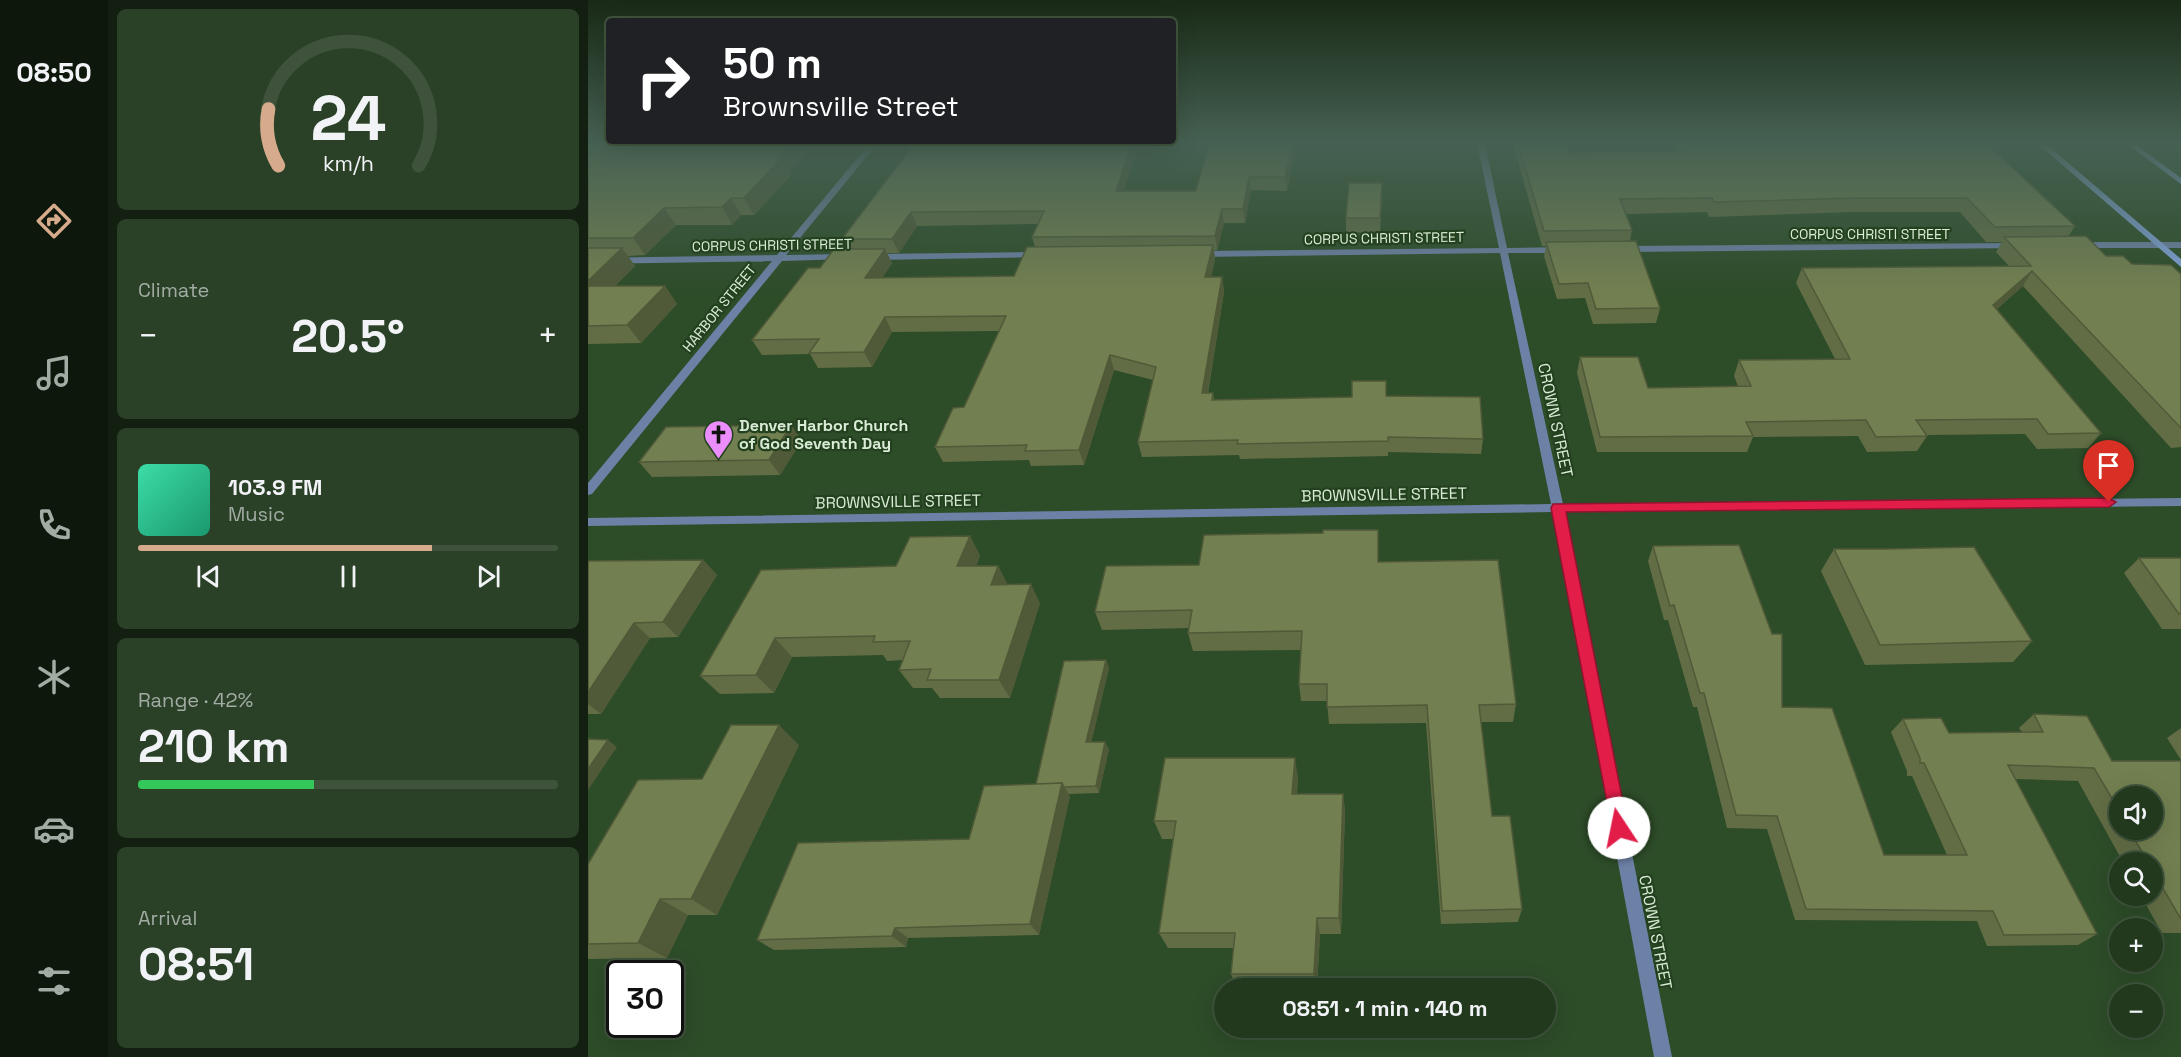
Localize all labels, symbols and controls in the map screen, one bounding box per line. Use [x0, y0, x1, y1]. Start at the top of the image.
text: 50 m [723, 37, 822, 90]
icon: right [624, 42, 702, 120]
text: 08:50 [16, 55, 92, 90]
text: 24 [310, 79, 386, 158]
text: Brownsville Street [723, 89, 959, 124]
text: km/h [322, 151, 374, 178]
icon: directions [33, 200, 75, 242]
street label: CORPUS CHRISTI STREET [1790, 225, 1950, 243]
street label: CORPUS CHRISTI STREET [1304, 228, 1464, 248]
street label: CORPUS CHRISTI STREET [692, 235, 852, 255]
street label: HARBOR STREET [678, 261, 760, 355]
text: Climate [138, 277, 209, 303]
text: 20.5° [291, 308, 405, 365]
text: − [138, 315, 158, 357]
text: + [538, 315, 558, 357]
icon: music [33, 352, 75, 394]
street label: CROWN STREET [1533, 361, 1578, 479]
place label: Denver Harbor Church of God Seventh Day [739, 415, 908, 454]
church icon: Denver Harbor Church of God Seventh Day [702, 418, 734, 460]
pin [2083, 440, 2134, 502]
icon: arrive [2092, 449, 2125, 482]
text: 103.9 FM [228, 473, 322, 501]
street label: BROWNSVILLE STREET [1301, 483, 1467, 506]
street label: BROWNSVILLE STREET [815, 490, 981, 513]
text: Music [228, 501, 285, 527]
icon: phone [33, 504, 75, 546]
icon: previous [192, 560, 225, 593]
icon: pause [332, 560, 365, 593]
icon: next [472, 560, 505, 593]
icon: climate [33, 656, 75, 698]
text: Range · 42% [138, 687, 253, 713]
text: 210 km [138, 718, 289, 775]
map controls [2109, 786, 2163, 1038]
button: sound [2109, 786, 2163, 840]
position arrow [1587, 796, 1651, 860]
icon: car [33, 808, 75, 850]
button: search [2109, 852, 2163, 906]
street label: CROWN STREET [1634, 873, 1677, 991]
text: Arrival [138, 905, 197, 931]
button: + [2109, 918, 2163, 972]
text: 08:51 [138, 936, 254, 993]
icon: filters [33, 960, 75, 1002]
speed limit sign: 30 [606, 960, 684, 1038]
button: − [2109, 984, 2163, 1038]
text: 08:51 · 1 min · 140 m [1283, 994, 1488, 1022]

